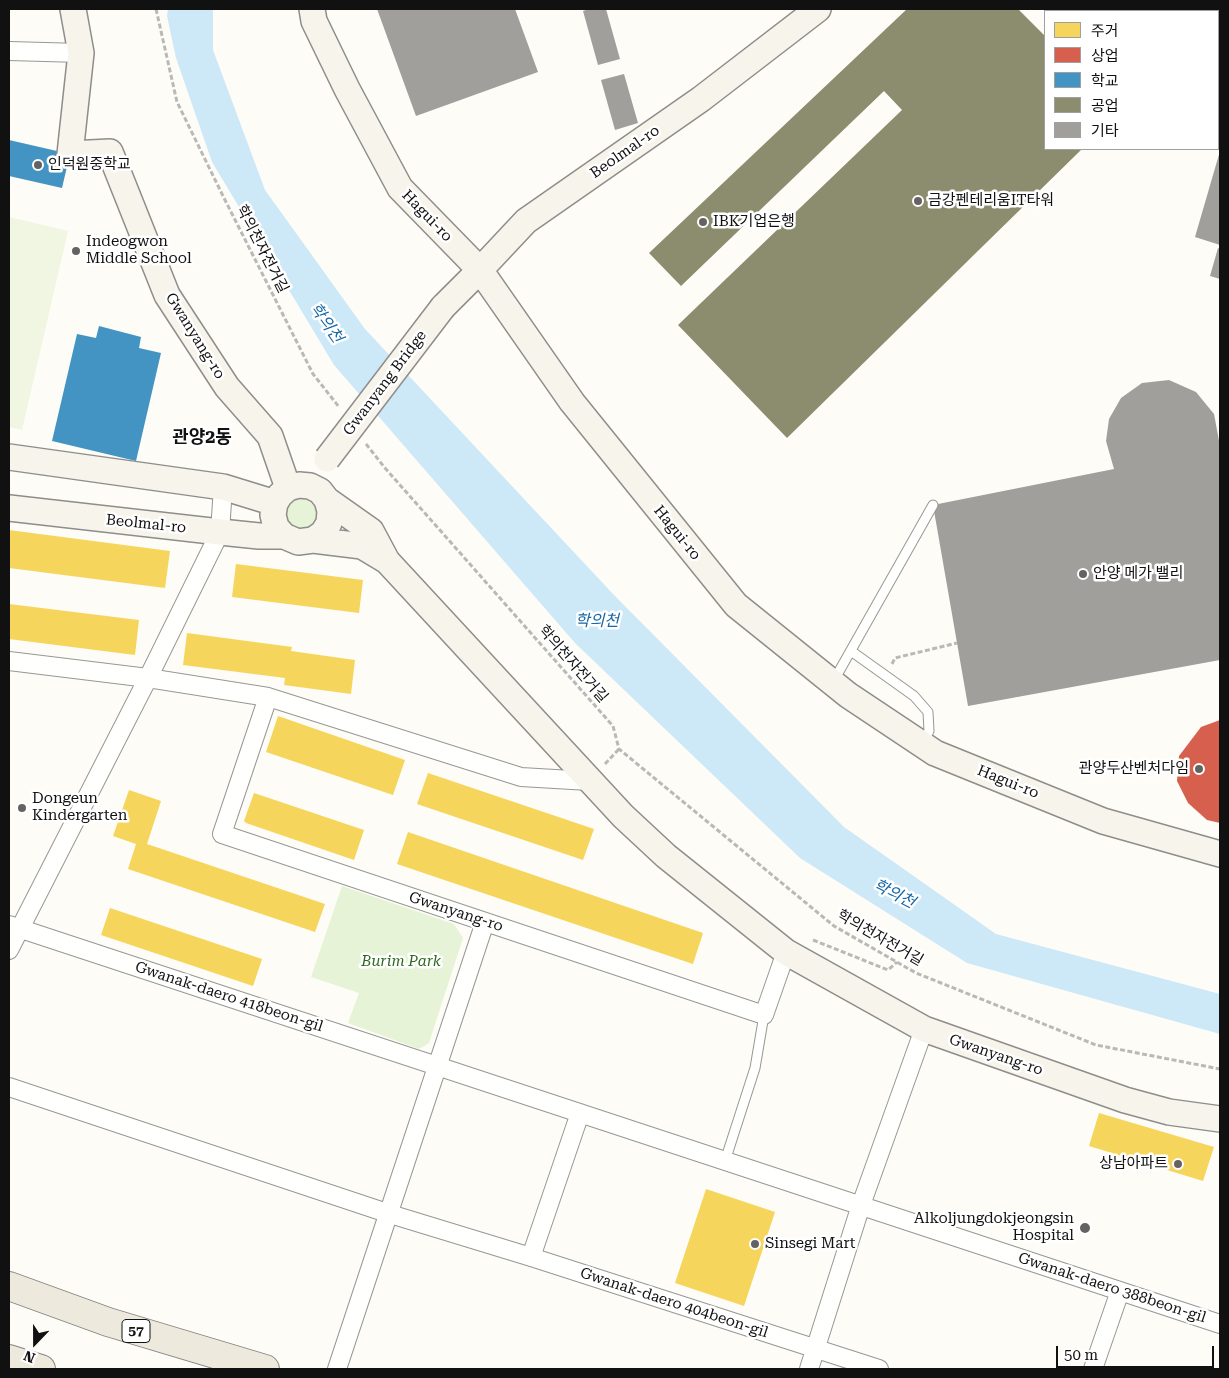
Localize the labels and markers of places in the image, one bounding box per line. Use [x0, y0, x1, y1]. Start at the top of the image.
place label: 인덕원중학교 [48, 156, 131, 174]
marker: 인덕원중학교 [32, 159, 44, 171]
place label: 금강펜테리움IT타워 [928, 192, 1054, 210]
marker: 금강펜테리움IT타워 [912, 195, 924, 207]
place label: IBK기업은행 [713, 213, 795, 231]
marker: IBK기업은행 [697, 216, 709, 228]
place label: Indeogwon Middle School [86, 233, 192, 268]
marker: Indeogwon Middle School [70, 245, 82, 257]
place label: 안양 메가 밸리 [1093, 565, 1183, 583]
marker: 안양 메가 밸리 [1077, 568, 1089, 580]
place label: 관양두산벤처다임 [1079, 760, 1189, 778]
marker: 관양두산벤처다임 [1193, 763, 1205, 775]
place label: Dongeun Kindergarten [32, 790, 127, 825]
marker: Dongeun Kindergarten [16, 802, 28, 814]
place label: 상남아파트 [1099, 1155, 1168, 1173]
marker: 상남아파트 [1172, 1158, 1184, 1170]
place label: Alkoljungdokjeongsin Hospital [914, 1210, 1074, 1245]
marker: Alkoljungdokjeongsin Hospital [1078, 1221, 1092, 1235]
place label: Sinsegi Mart [765, 1235, 855, 1253]
marker: Sinsegi Mart [749, 1238, 761, 1250]

